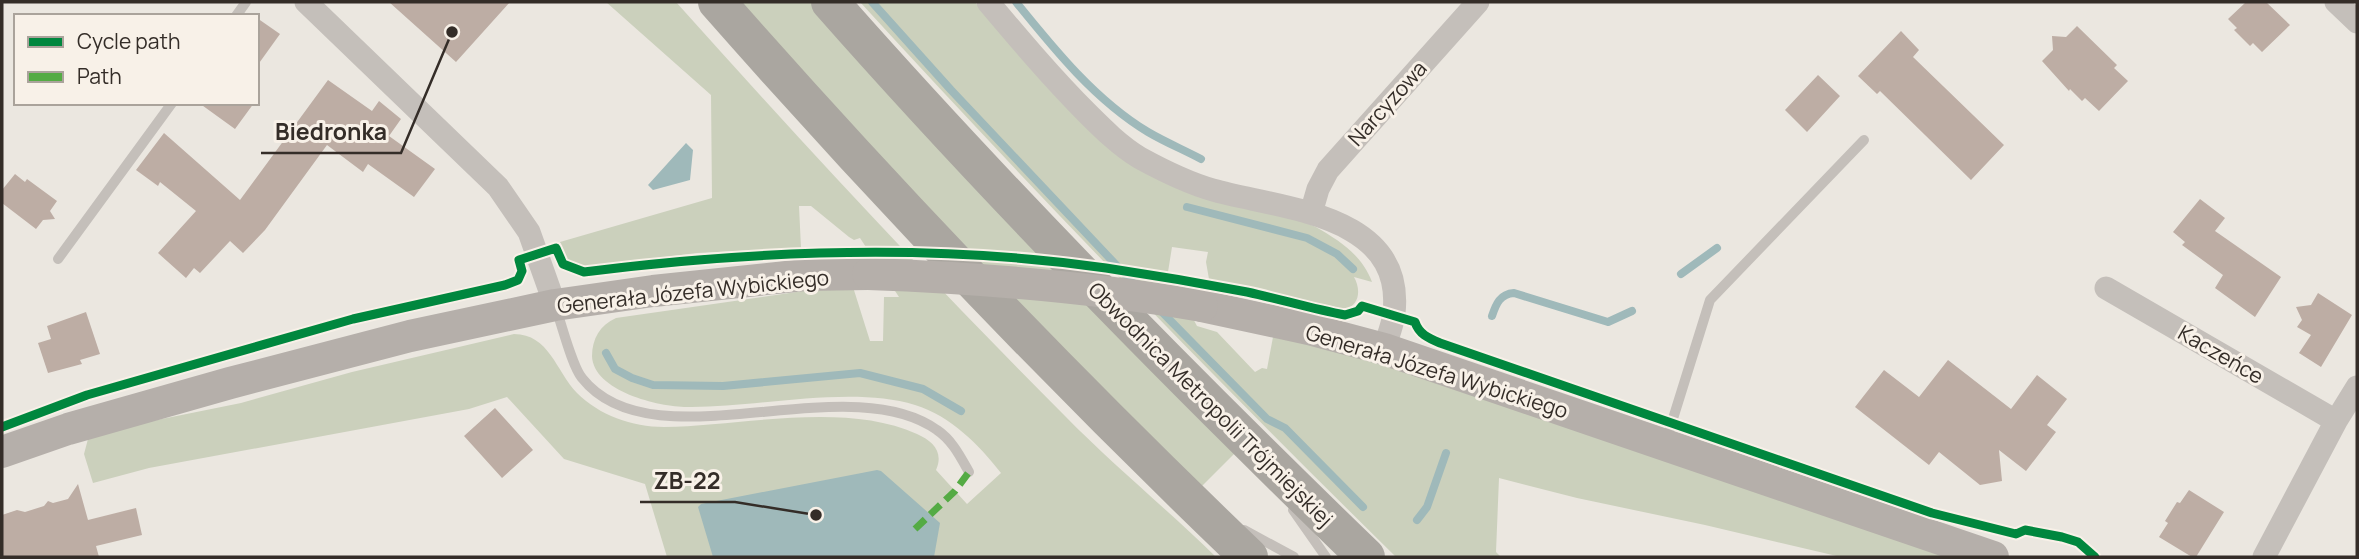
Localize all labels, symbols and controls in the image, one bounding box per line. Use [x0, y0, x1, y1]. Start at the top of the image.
legend [14, 14, 259, 105]
text: Cycle path [77, 27, 180, 55]
street label: Narcyzowa [1341, 55, 1433, 151]
text: Path [77, 62, 122, 90]
callout: Biedronka [261, 109, 401, 153]
text: Biedronka [275, 115, 387, 147]
street label: Generała Józefa Wybickiego [556, 263, 830, 319]
street label: Obwodnica Metropolii Trójmiejskiej [1083, 276, 1339, 532]
street label: Generała Józefa Wybickiego [1302, 318, 1572, 424]
street label: Kaczeńce [2173, 318, 2269, 390]
callout: ZB-22 [640, 458, 735, 502]
text: ZB-22 [654, 464, 720, 496]

